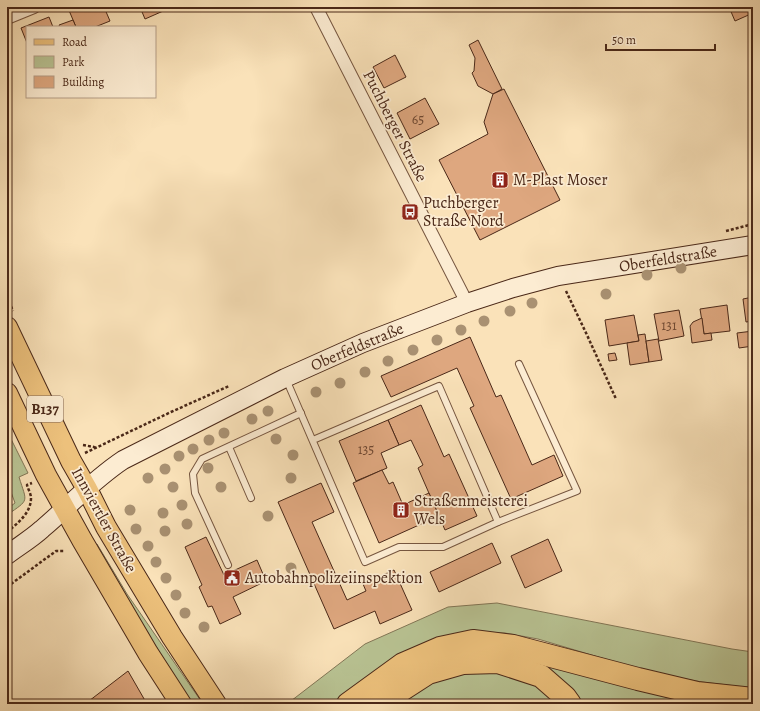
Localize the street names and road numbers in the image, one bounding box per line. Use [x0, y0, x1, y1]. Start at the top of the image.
street label: Puchberger Straße [357, 66, 433, 186]
street label: Oberfeldstraße [617, 240, 719, 278]
street label: Oberfeldstraße [307, 318, 407, 376]
road number: B137 [27, 396, 63, 422]
street label: Innviertler Straße [66, 463, 142, 577]

